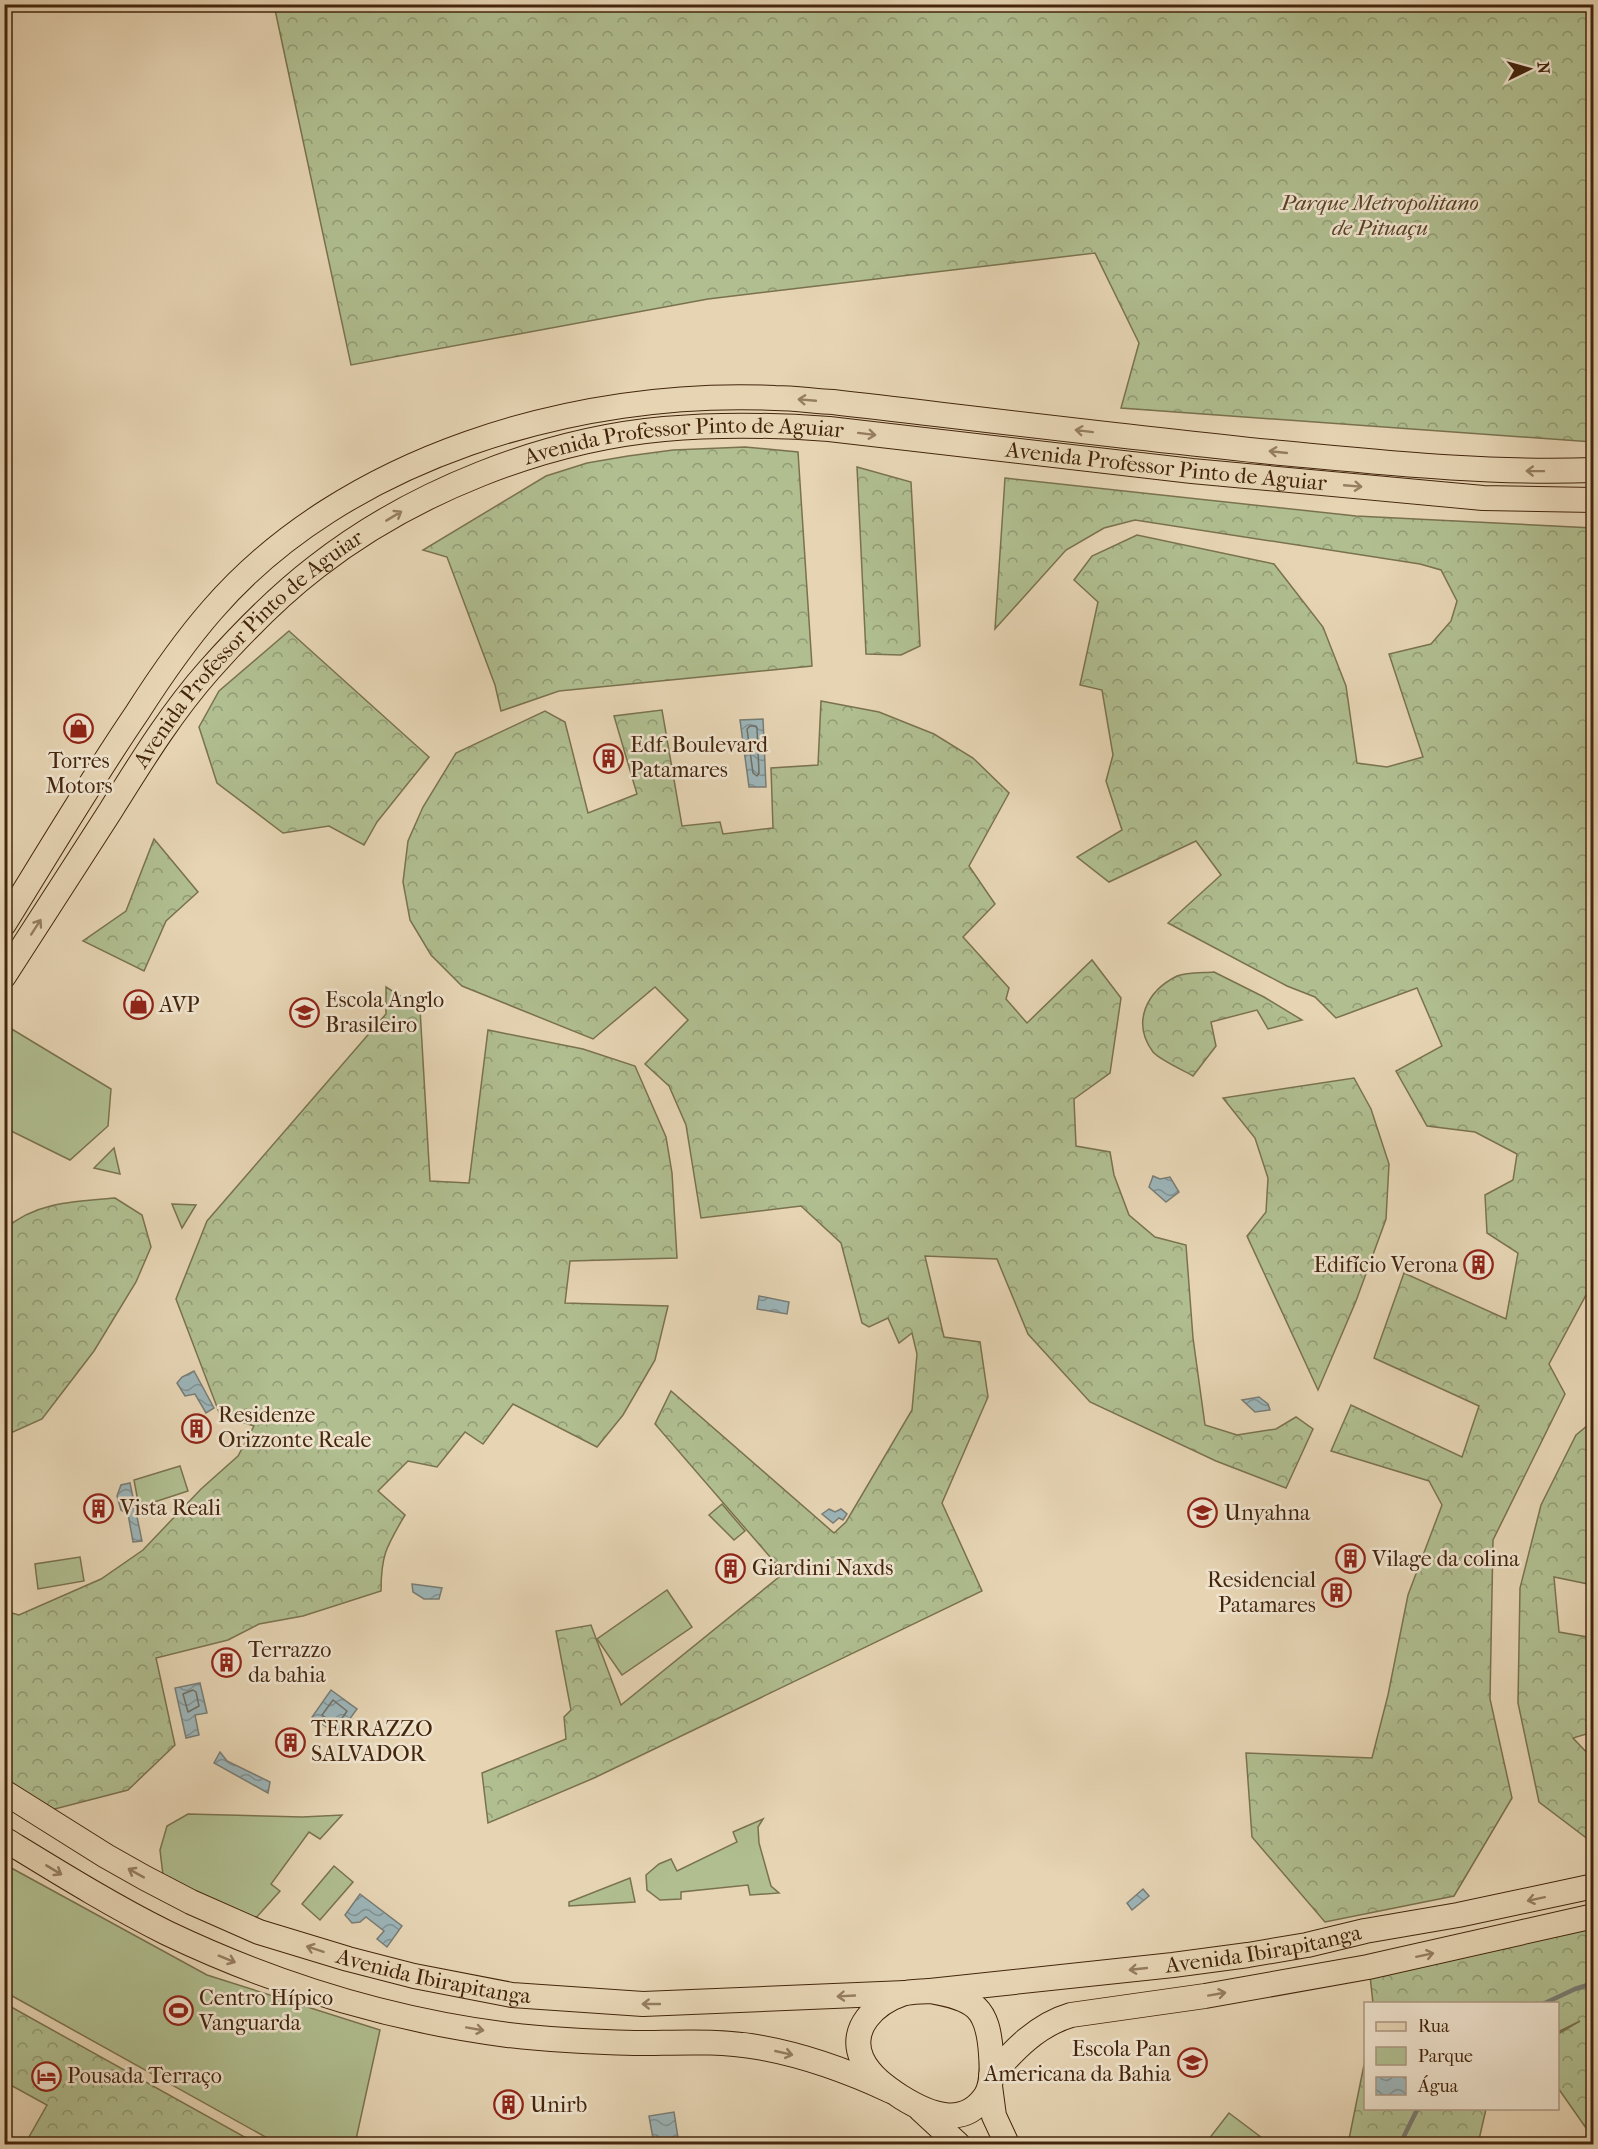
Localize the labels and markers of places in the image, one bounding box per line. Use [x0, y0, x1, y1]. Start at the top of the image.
shop icon: Torres Motors [63, 713, 95, 745]
place label: Edf. Boulevard Patamares [630, 732, 769, 783]
building icon: Edf. Boulevard Patamares [593, 742, 625, 774]
place label: Torres Motors [45, 748, 113, 799]
place label: Escola Anglo Brasileiro [325, 987, 444, 1038]
shop icon: AVP [122, 989, 154, 1021]
place label: AVP [158, 992, 200, 1018]
school or university icon: Escola Anglo Brasileiro [288, 997, 320, 1029]
building icon: Edifício Verona [1463, 1249, 1495, 1281]
place label: Edifício Verona [1313, 1252, 1459, 1278]
place label: Residenze Orizzonte Reale [218, 1402, 371, 1453]
building icon: Residenze Orizzonte Reale [181, 1412, 213, 1444]
building icon: Vista Reali [83, 1492, 115, 1524]
place label: Vista Reali [119, 1495, 221, 1521]
school or university icon: Unyahna [1187, 1497, 1219, 1529]
place label: Unyahna [1224, 1500, 1311, 1526]
building icon: Vilage da colina [1335, 1543, 1367, 1575]
place label: Vilage da colina [1371, 1546, 1520, 1572]
building icon: Giardini Naxds [715, 1552, 747, 1584]
place label: Giardini Naxds [752, 1555, 893, 1581]
place label: Residencial Patamares [1207, 1567, 1316, 1618]
building icon: Residencial Patamares [1321, 1577, 1353, 1609]
place label: Terrazzo da bahia [248, 1637, 331, 1688]
building icon: Terrazzo da bahia [211, 1647, 243, 1679]
place label: TERRAZZO SALVADOR [311, 1716, 433, 1767]
building icon: TERRAZZO SALVADOR [274, 1726, 306, 1758]
place label: Centro Hípico Vanguarda [198, 1985, 333, 2036]
sports icon: Centro Hípico Vanguarda [162, 1995, 194, 2027]
place label: Escola Pan Americana da Bahia [983, 2036, 1172, 2087]
school or university icon: Escola Pan Americana da Bahia [1176, 2046, 1208, 2078]
hotel icon: Pousada Terraço [30, 2060, 62, 2092]
place label: Pousada Terraço [67, 2063, 222, 2089]
building icon: Unirb [493, 2089, 525, 2121]
place label: Unirb [530, 2092, 587, 2118]

